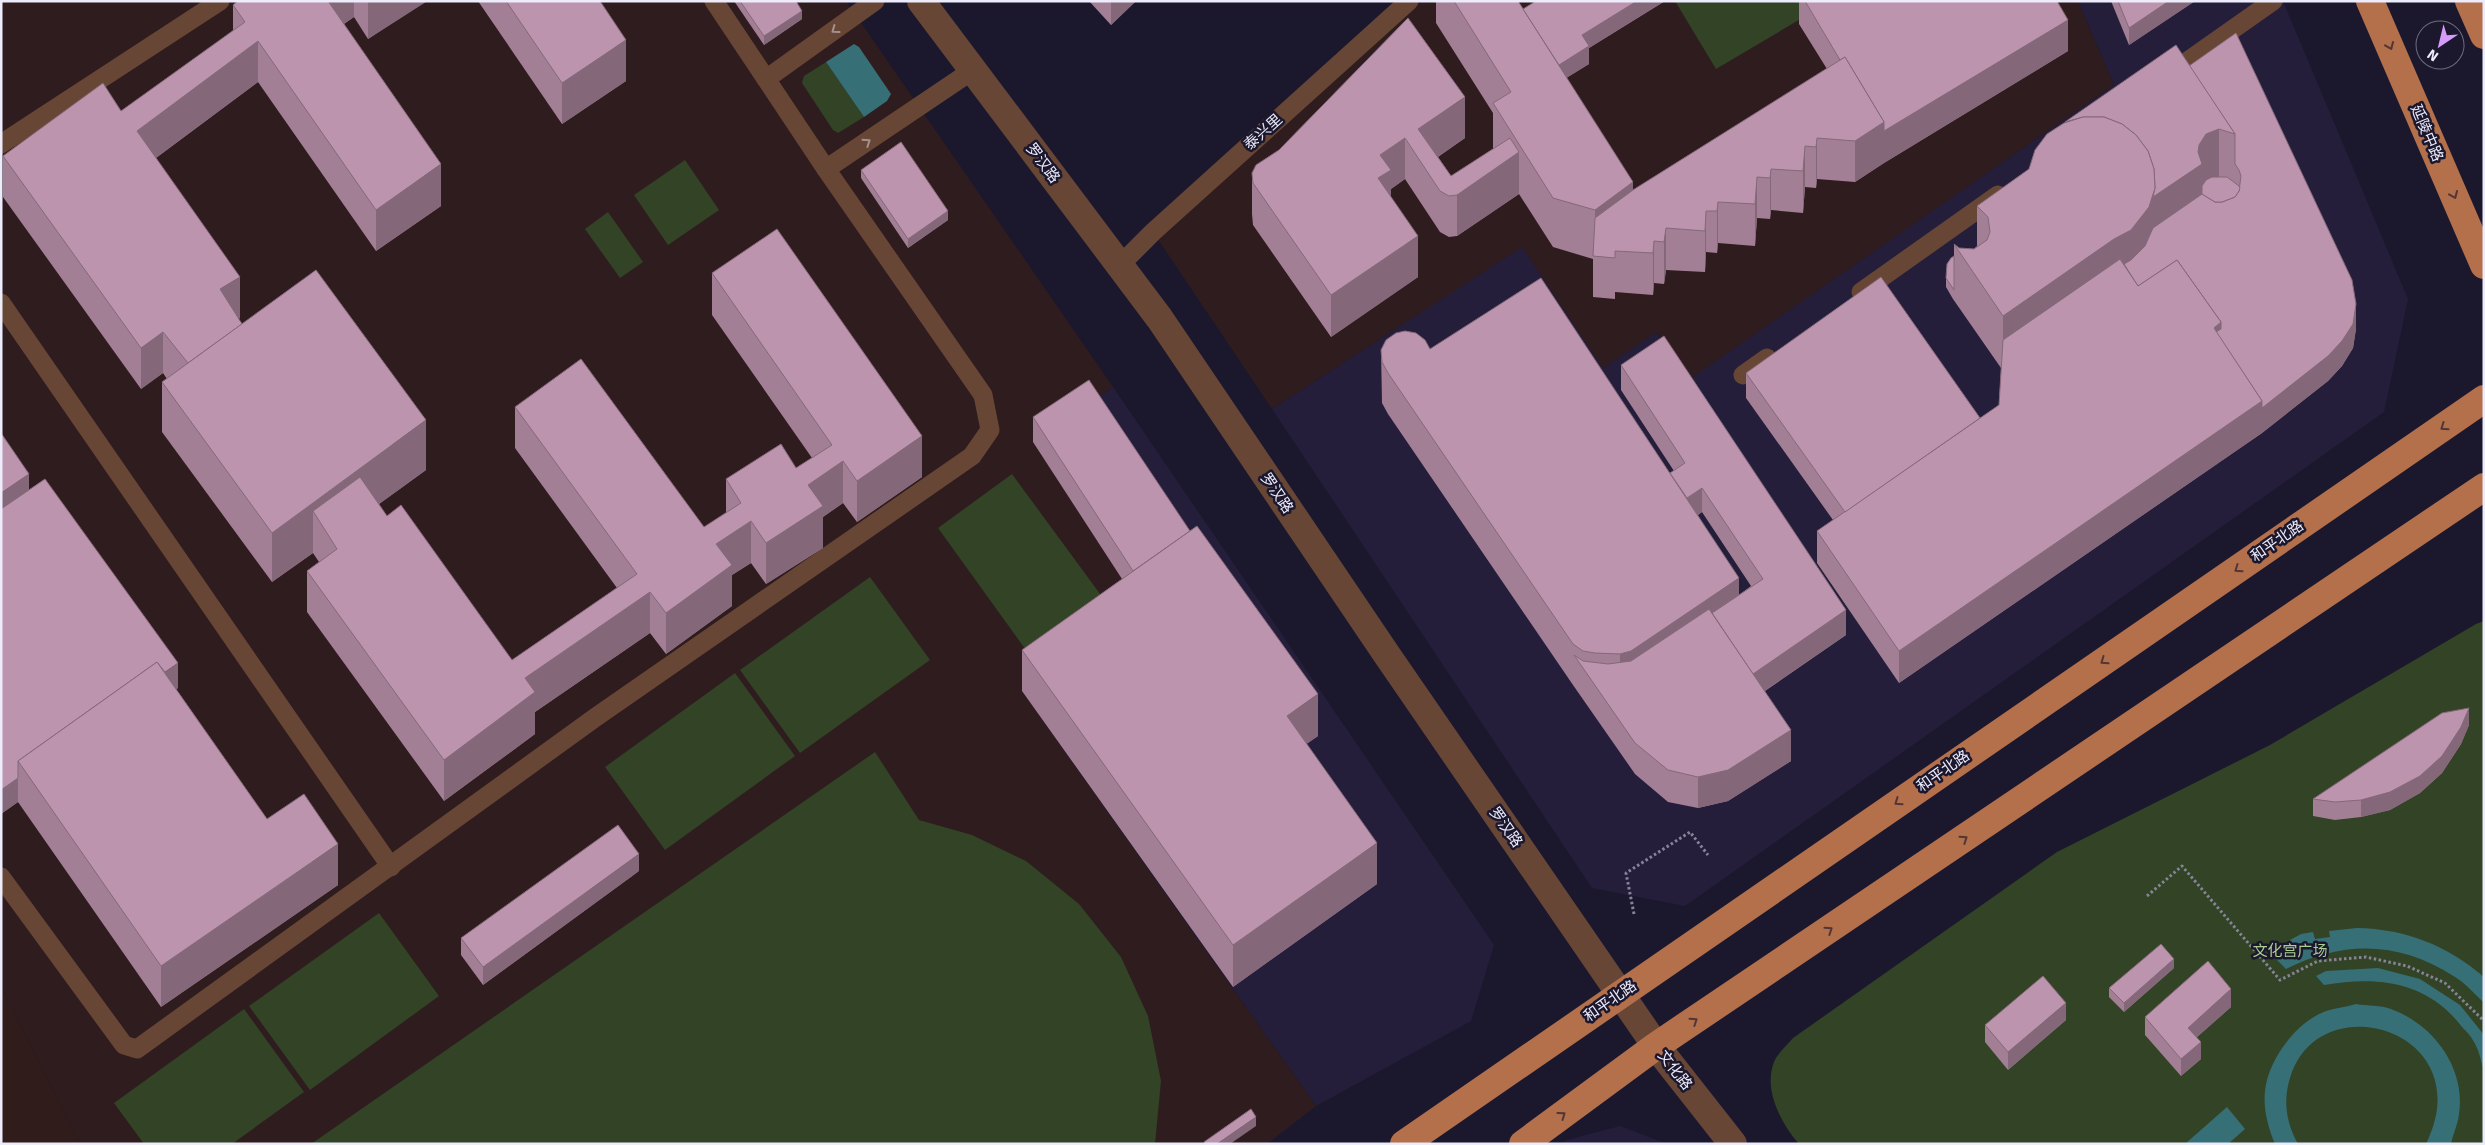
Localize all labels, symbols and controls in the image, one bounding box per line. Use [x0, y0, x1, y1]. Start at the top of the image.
north arrow [2415, 20, 2465, 70]
one-way arrow [831, 24, 841, 33]
one-way arrow [2383, 41, 2394, 50]
text: N [2424, 45, 2442, 65]
street label: 延陵中路 [2407, 102, 2447, 164]
street label: 泰兴里 [1240, 110, 1286, 154]
one-way arrow [861, 139, 870, 148]
street label: 罗汉路 [1022, 140, 1064, 186]
one-way arrow [2447, 190, 2458, 199]
one-way arrow [2440, 421, 2449, 430]
street label: 罗汉路 [1257, 469, 1297, 517]
street label: 和平北路 [2247, 516, 2307, 566]
one-way arrow [2234, 563, 2243, 572]
one-way arrow [2100, 655, 2110, 664]
street label: 和平北路 [1913, 746, 1973, 796]
one-way arrow [1894, 796, 1904, 805]
street label: 罗汉路 [1486, 803, 1526, 851]
one-way arrow [1958, 836, 1967, 845]
one-way arrow [1823, 927, 1833, 936]
park label: 文化宫广场 [2252, 942, 2328, 960]
street label: 和平北路 [1580, 976, 1640, 1026]
one-way arrow [1689, 1018, 1698, 1027]
street label: 文化路 [1654, 1047, 1696, 1093]
one-way arrow [1556, 1112, 1566, 1121]

